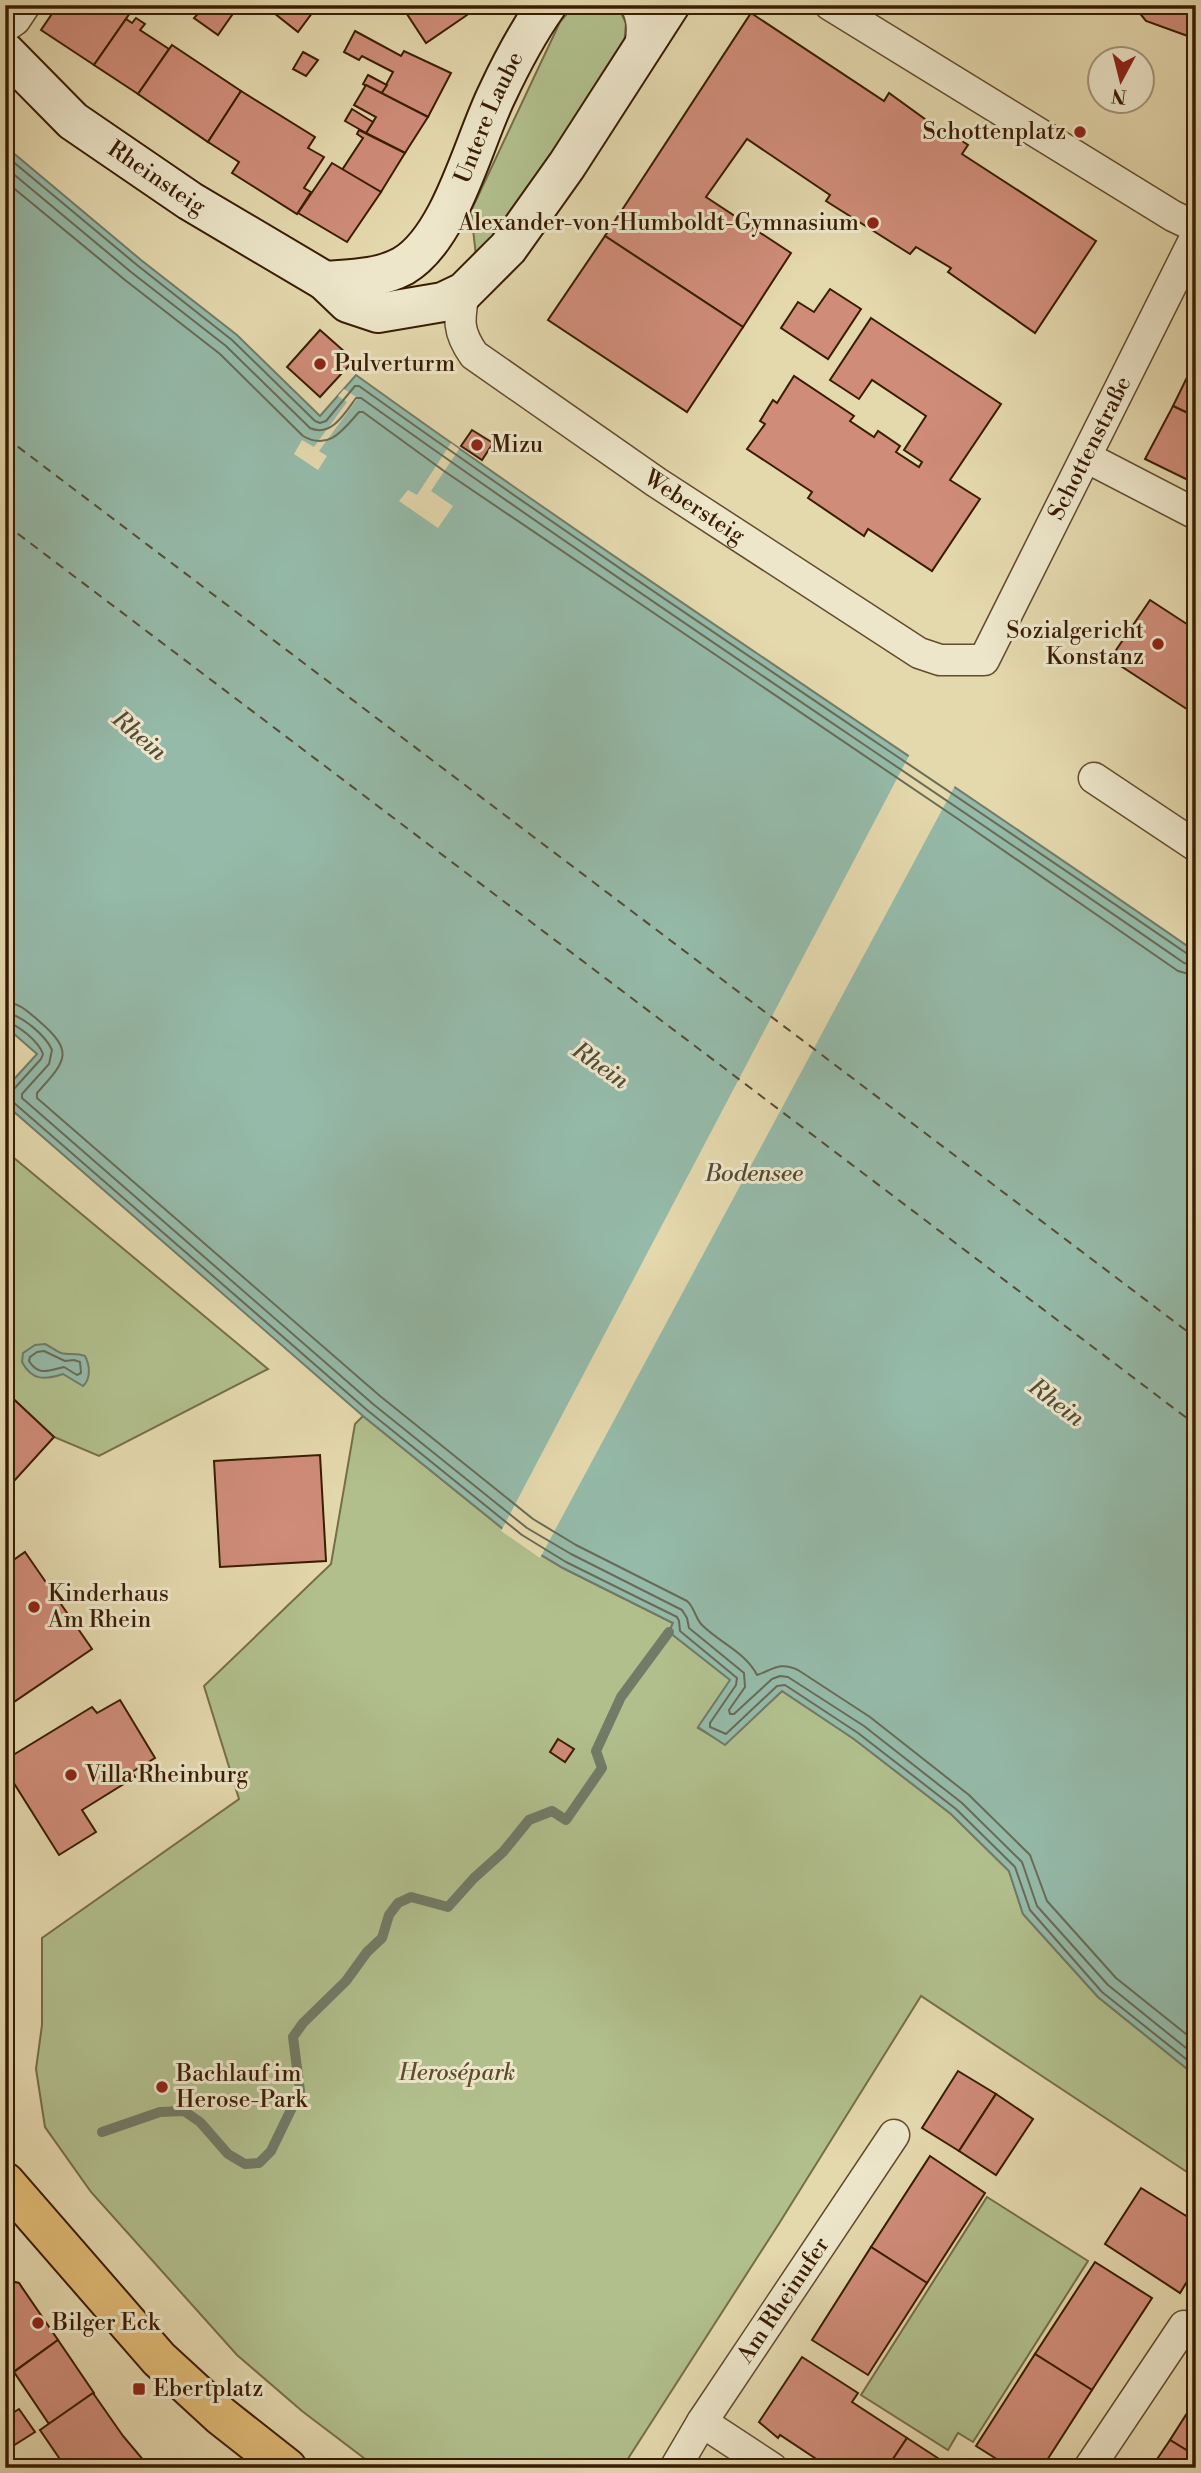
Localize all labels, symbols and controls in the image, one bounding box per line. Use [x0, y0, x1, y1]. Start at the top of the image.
north arrow [1086, 46, 1156, 116]
street label: Untere Laube [448, 47, 530, 188]
text: N [1110, 83, 1128, 109]
place label: Schottenplatz [923, 118, 1066, 146]
marker: Schottenplatz [1072, 124, 1088, 140]
street label: Rheinsteig [102, 135, 210, 221]
place label: Alexander-von-Humboldt-Gymnasium [458, 209, 859, 237]
marker: Alexander-von-Humboldt-Gymnasium [865, 215, 881, 231]
place label: Pulverturm [334, 350, 455, 378]
marker: Pulverturm [312, 356, 328, 372]
street label: Schottenstraße [1042, 372, 1138, 525]
place label: Mizu [491, 431, 543, 459]
marker: Mizu [469, 437, 485, 453]
street label: Webersteig [637, 463, 750, 550]
place label: Sozialgericht Konstanz [1006, 617, 1144, 671]
marker: Sozialgericht Konstanz [1150, 636, 1166, 652]
water label: Rhein [105, 704, 173, 768]
water label: Rhein [565, 1035, 635, 1096]
water label: Bodensee [704, 1159, 803, 1189]
water label: Rhein [1021, 1372, 1090, 1434]
place label: Kinderhaus Am Rhein [47, 1580, 169, 1634]
marker: Kinderhaus Am Rhein [26, 1599, 42, 1615]
place label: Villa Rheinburg [84, 1761, 248, 1789]
marker: Villa Rheinburg [63, 1767, 79, 1783]
park label: Herosépark [398, 2059, 515, 2087]
place label: Bachlauf im Herose-Park [175, 2060, 308, 2114]
marker: Bachlauf im Herose-Park [154, 2079, 170, 2095]
street label: Am Rheinufer [731, 2232, 836, 2369]
place label: Bilger Eck [51, 2309, 161, 2337]
marker: Bilger Eck [30, 2315, 46, 2331]
place label: Ebertplatz [153, 2375, 263, 2403]
marker: Ebertplatz [131, 2381, 147, 2397]

